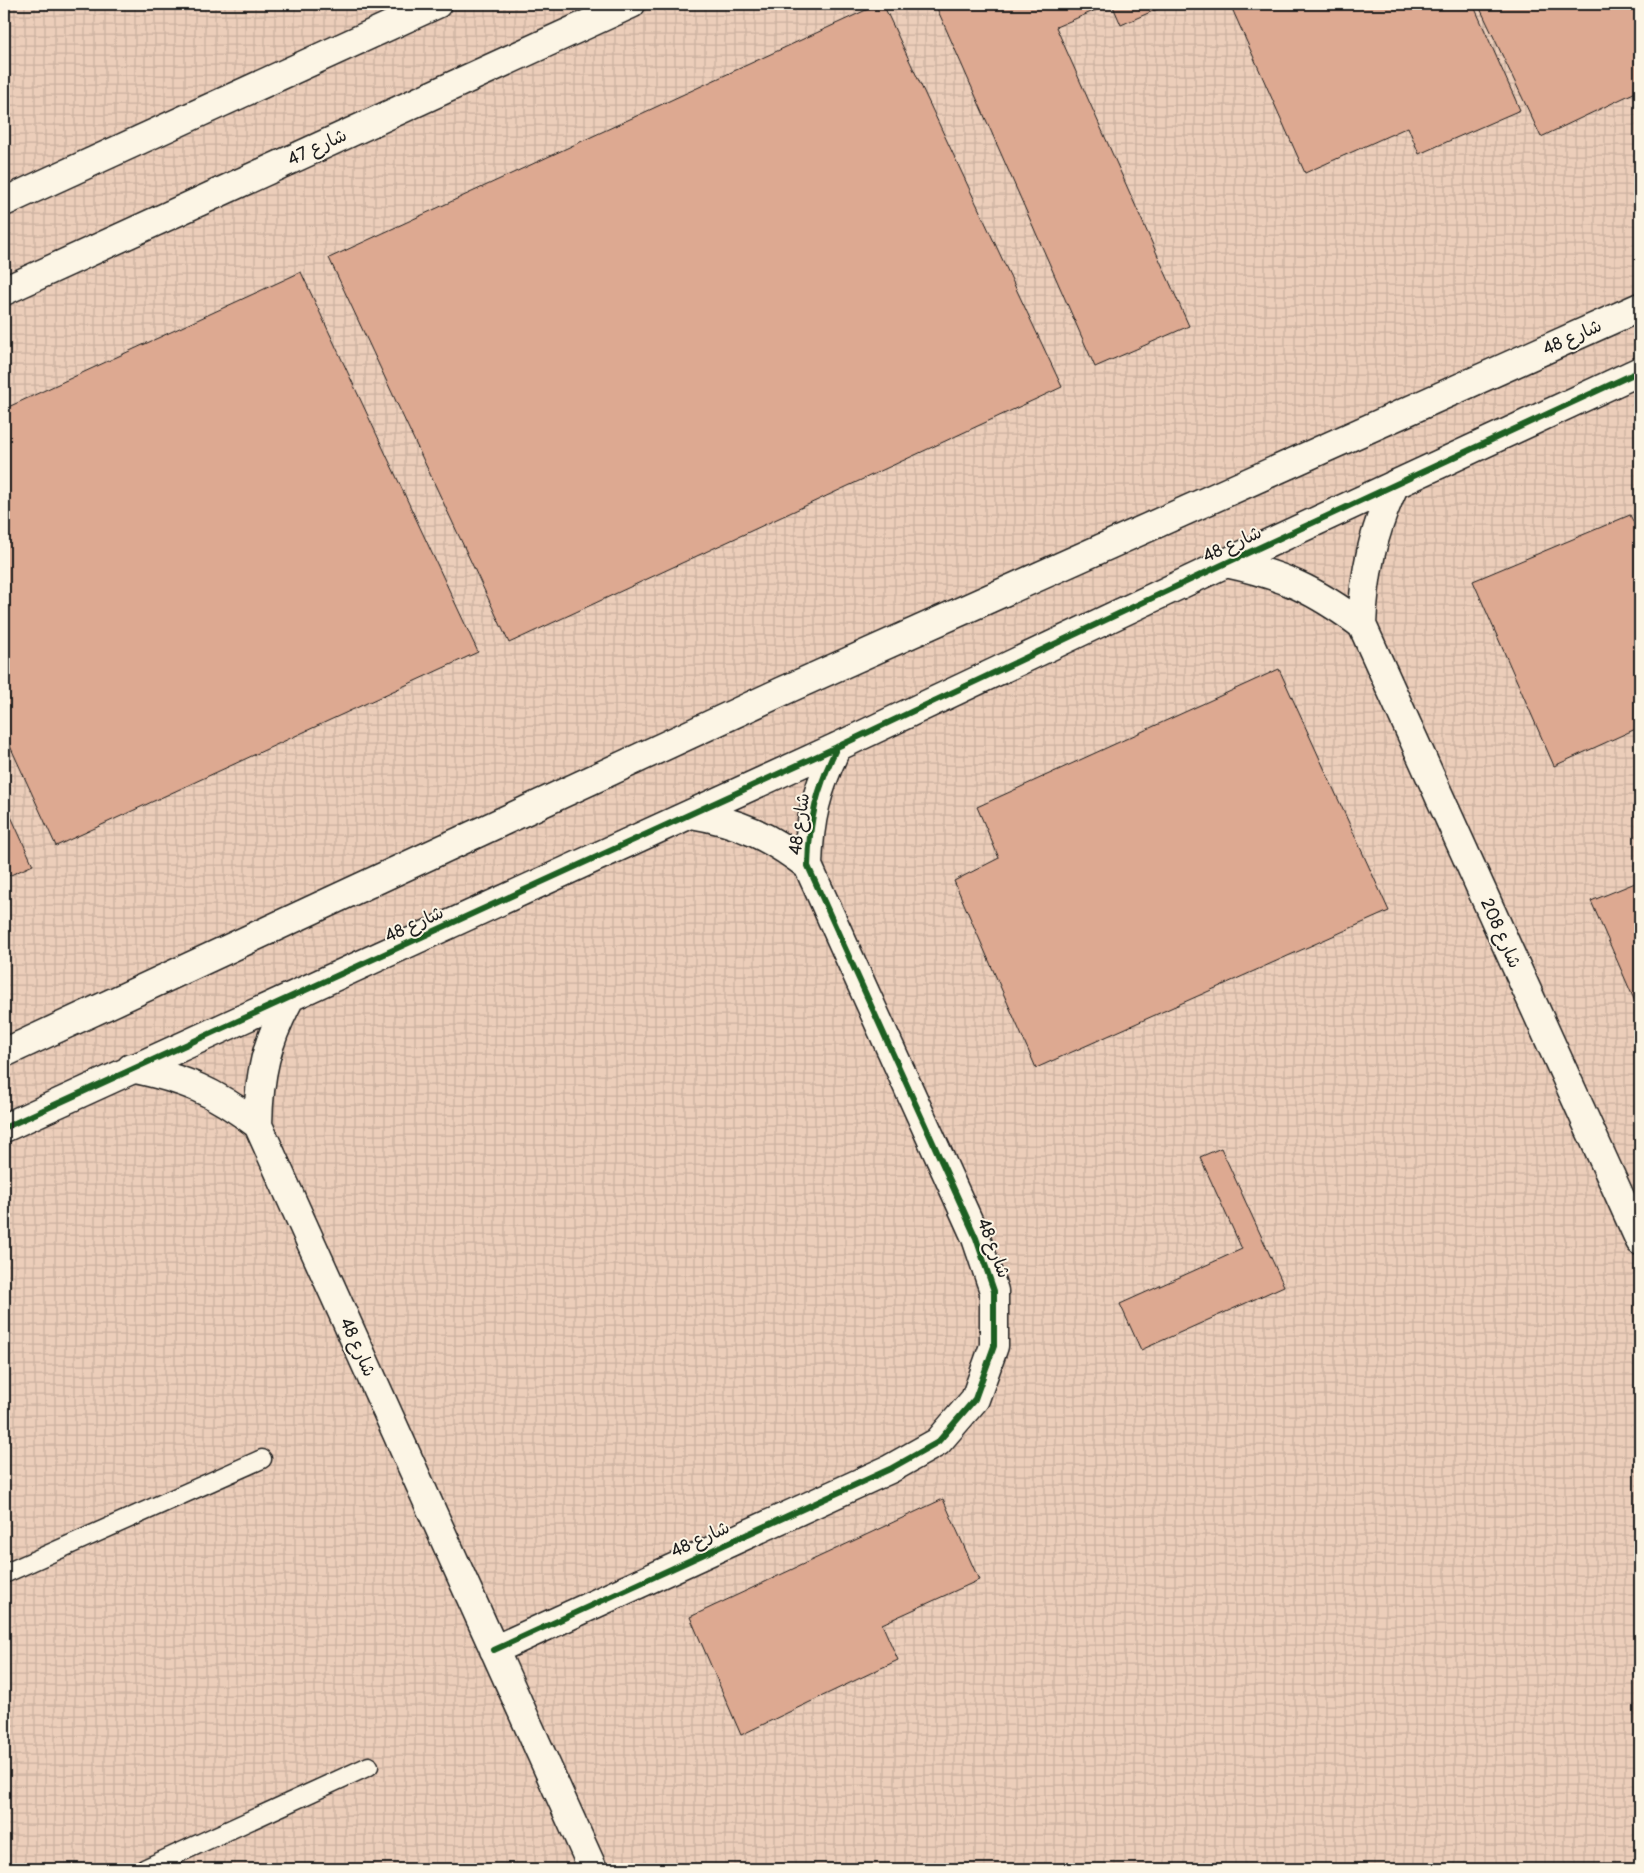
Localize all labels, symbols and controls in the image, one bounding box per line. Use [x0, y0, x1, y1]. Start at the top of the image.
street label: شارع 47 [284, 124, 351, 171]
street label: شارع 48 [1539, 314, 1605, 361]
street label: شارع 48 [1199, 521, 1265, 568]
street label: شارع 48 [784, 792, 815, 857]
street label: شارع 208 [1475, 895, 1526, 972]
street label: شارع 48 [381, 901, 447, 948]
street label: شارع 48 [972, 1215, 1015, 1281]
street label: شارع 48 [334, 1314, 381, 1380]
street label: شارع 48 [667, 1516, 733, 1563]

